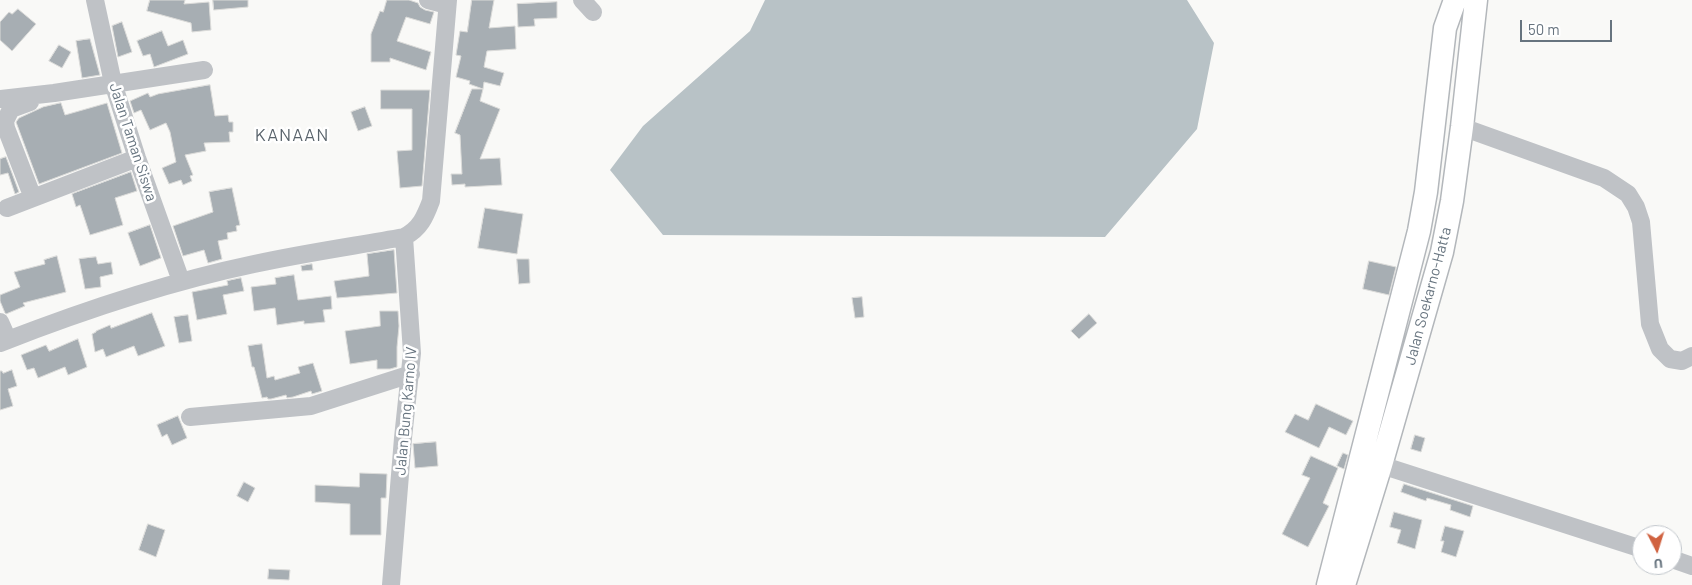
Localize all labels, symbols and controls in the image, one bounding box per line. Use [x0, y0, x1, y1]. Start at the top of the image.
scale bar [1522, 10, 1614, 42]
text: 50 m [1528, 20, 1560, 38]
street label: Jalan Taman Siswa [105, 81, 161, 203]
district label: KANAAN [254, 124, 330, 146]
street label: Jalan Soekarno-Hatta [1401, 225, 1455, 367]
street label: Jalan Bung Karno IV [391, 346, 421, 476]
north arrow [1632, 525, 1682, 575]
text: U [1653, 556, 1663, 573]

